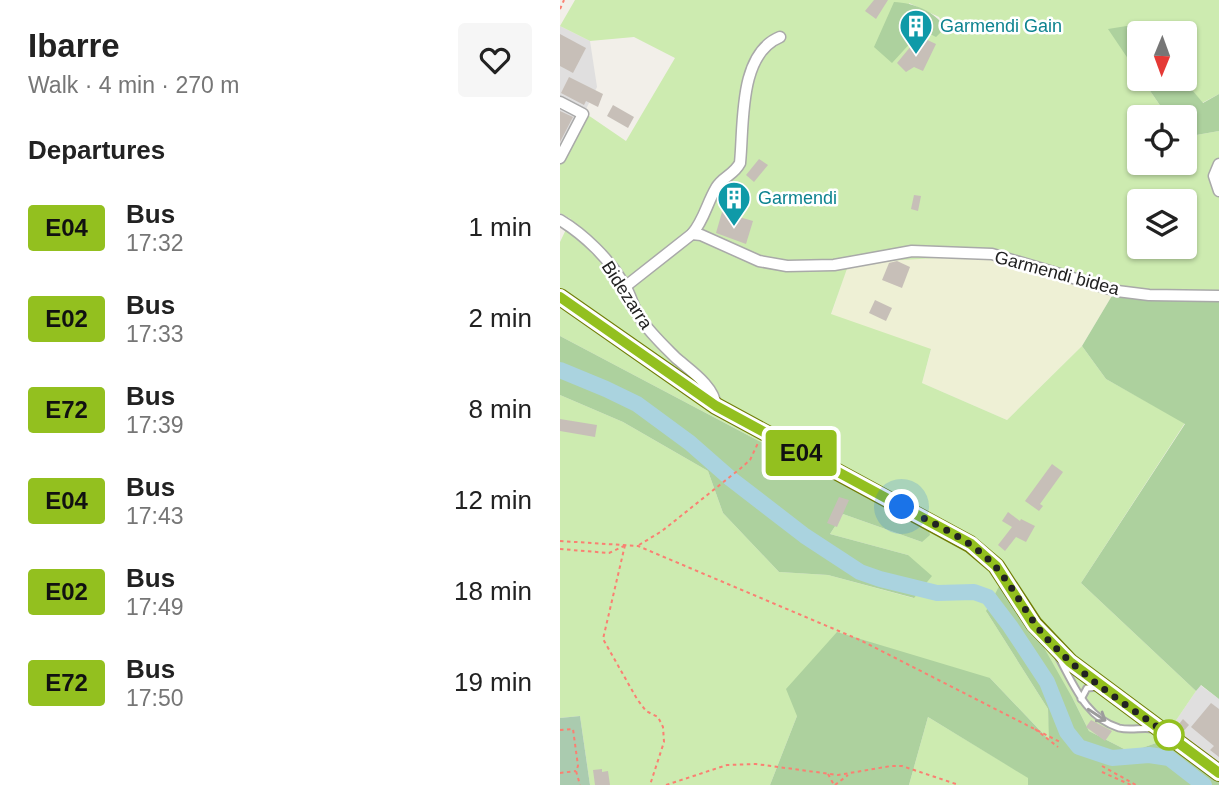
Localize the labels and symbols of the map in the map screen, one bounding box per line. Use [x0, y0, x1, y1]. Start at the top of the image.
building icon: Garmendi Gain [897, 7, 935, 56]
place label: Garmendi Gain [940, 16, 1062, 36]
north arrow [1127, 21, 1197, 91]
building icon: Garmendi [715, 179, 753, 228]
place label: Garmendi [758, 188, 837, 208]
street label: Garmendi bidea [993, 247, 1122, 299]
street label: Bidezarra [598, 257, 657, 334]
line badge: E04 [761, 430, 841, 476]
your location [884, 489, 919, 524]
one-way arrow [1087, 708, 1106, 722]
unlabelled marker [1154, 720, 1184, 750]

